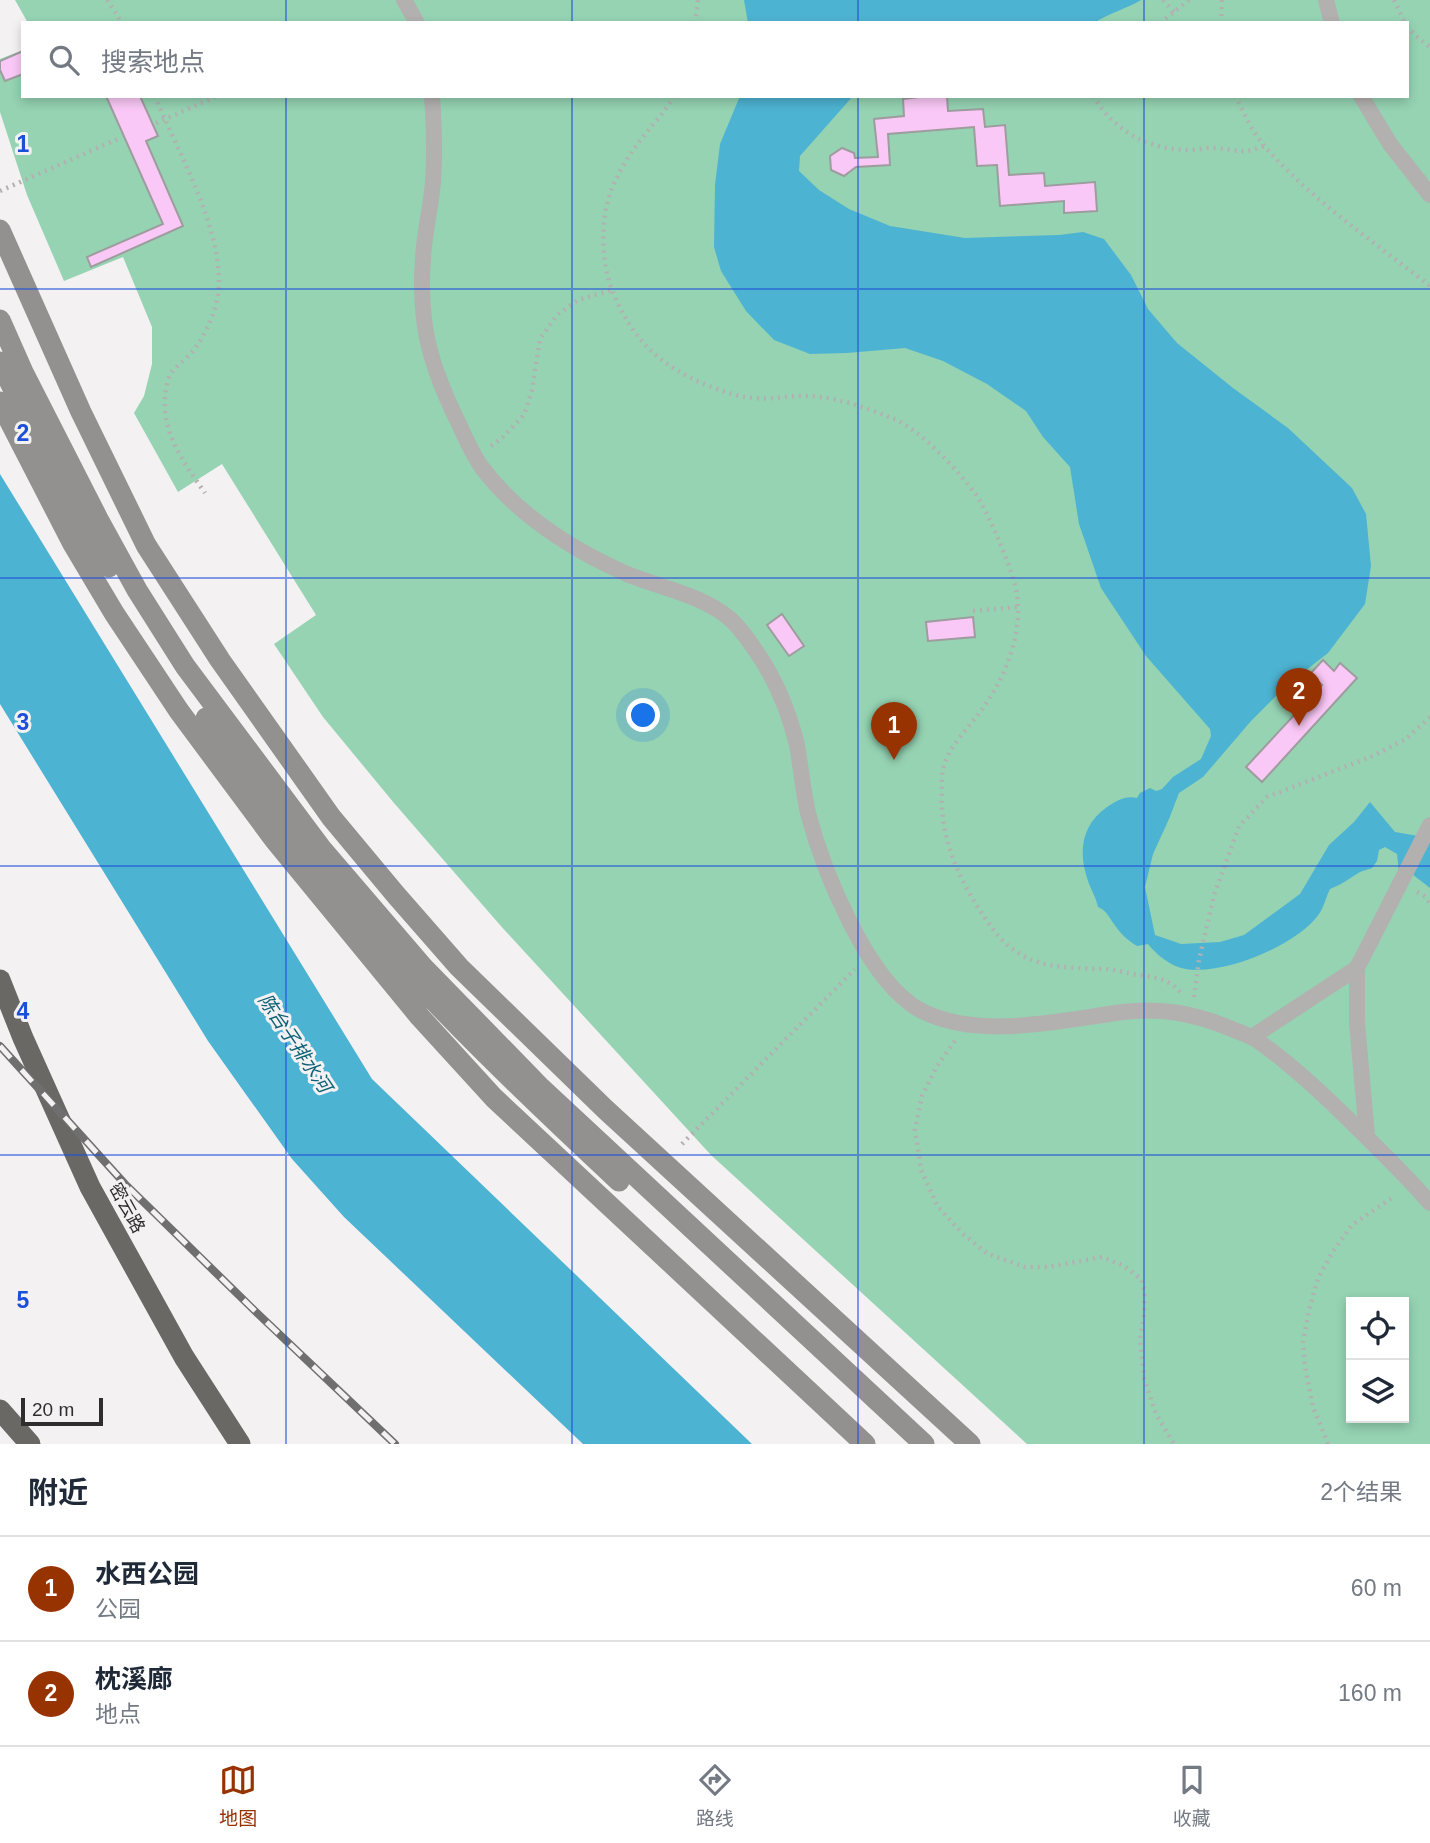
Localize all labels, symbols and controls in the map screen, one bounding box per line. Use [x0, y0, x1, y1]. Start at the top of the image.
search box [21, 21, 1409, 98]
icon: search [45, 41, 83, 79]
text: 搜索地点 [101, 47, 205, 77]
text: 1 [17, 131, 30, 157]
text: 2 [17, 420, 29, 446]
pin: 2 [1276, 668, 1322, 726]
your location [626, 698, 660, 732]
pin: 1 [871, 702, 917, 760]
text: 3 [17, 709, 29, 735]
water label: 陈台子排水河 [254, 990, 338, 1099]
text: 4 [17, 998, 30, 1024]
street label: 密云路 [105, 1180, 149, 1236]
text: 5 [17, 1287, 30, 1313]
map controls [1346, 1297, 1409, 1423]
button: locate [1346, 1297, 1409, 1360]
button: layers [1346, 1360, 1409, 1423]
scale bar [21, 1395, 103, 1427]
text: 20 m [32, 1399, 74, 1420]
text: 附近 [28, 1476, 88, 1509]
text: 2个结果 [1320, 1479, 1402, 1505]
text: 水西公园 [95, 1559, 199, 1589]
text: 1 [45, 1575, 57, 1601]
text: 60 m [1351, 1575, 1402, 1601]
text: 公园 [95, 1596, 141, 1622]
text: 枕溪廊 [95, 1664, 173, 1694]
text: 2 [45, 1680, 57, 1706]
text: 160 m [1338, 1680, 1402, 1706]
text: 地点 [95, 1701, 141, 1727]
tab: 地图 [219, 1761, 257, 1830]
tab: 路线 [696, 1761, 734, 1830]
tab: 收藏 [1173, 1761, 1211, 1830]

